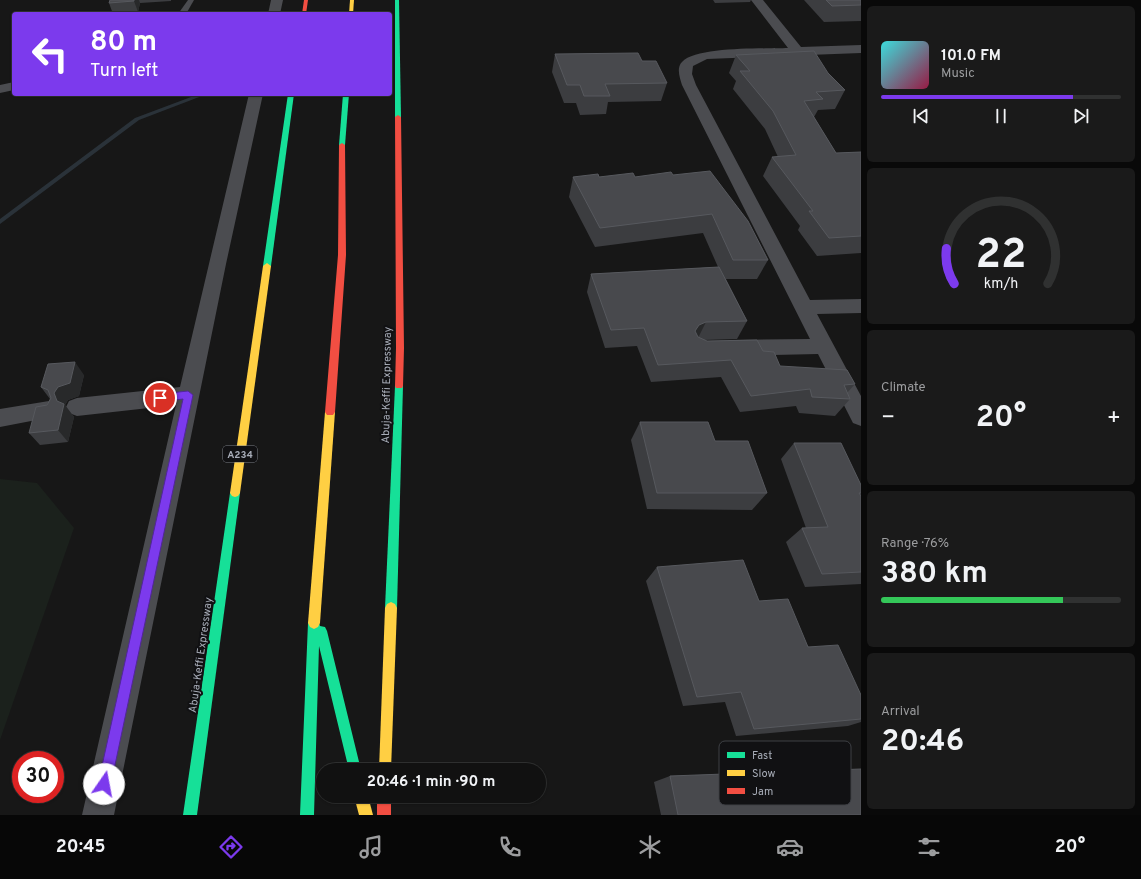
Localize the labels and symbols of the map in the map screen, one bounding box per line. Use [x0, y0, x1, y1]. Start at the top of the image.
street label: Abuja-Keffi Expressway [379, 326, 395, 443]
pin [143, 381, 177, 415]
road number: A234 [223, 446, 257, 462]
street label: Abuja-Keffi Expressway [186, 596, 216, 714]
legend [719, 741, 851, 805]
text: Fast [752, 749, 772, 763]
speed limit sign: 30 [12, 751, 64, 803]
position arrow [83, 763, 125, 805]
text: Slow [752, 767, 775, 781]
text: Jam [752, 785, 773, 799]

